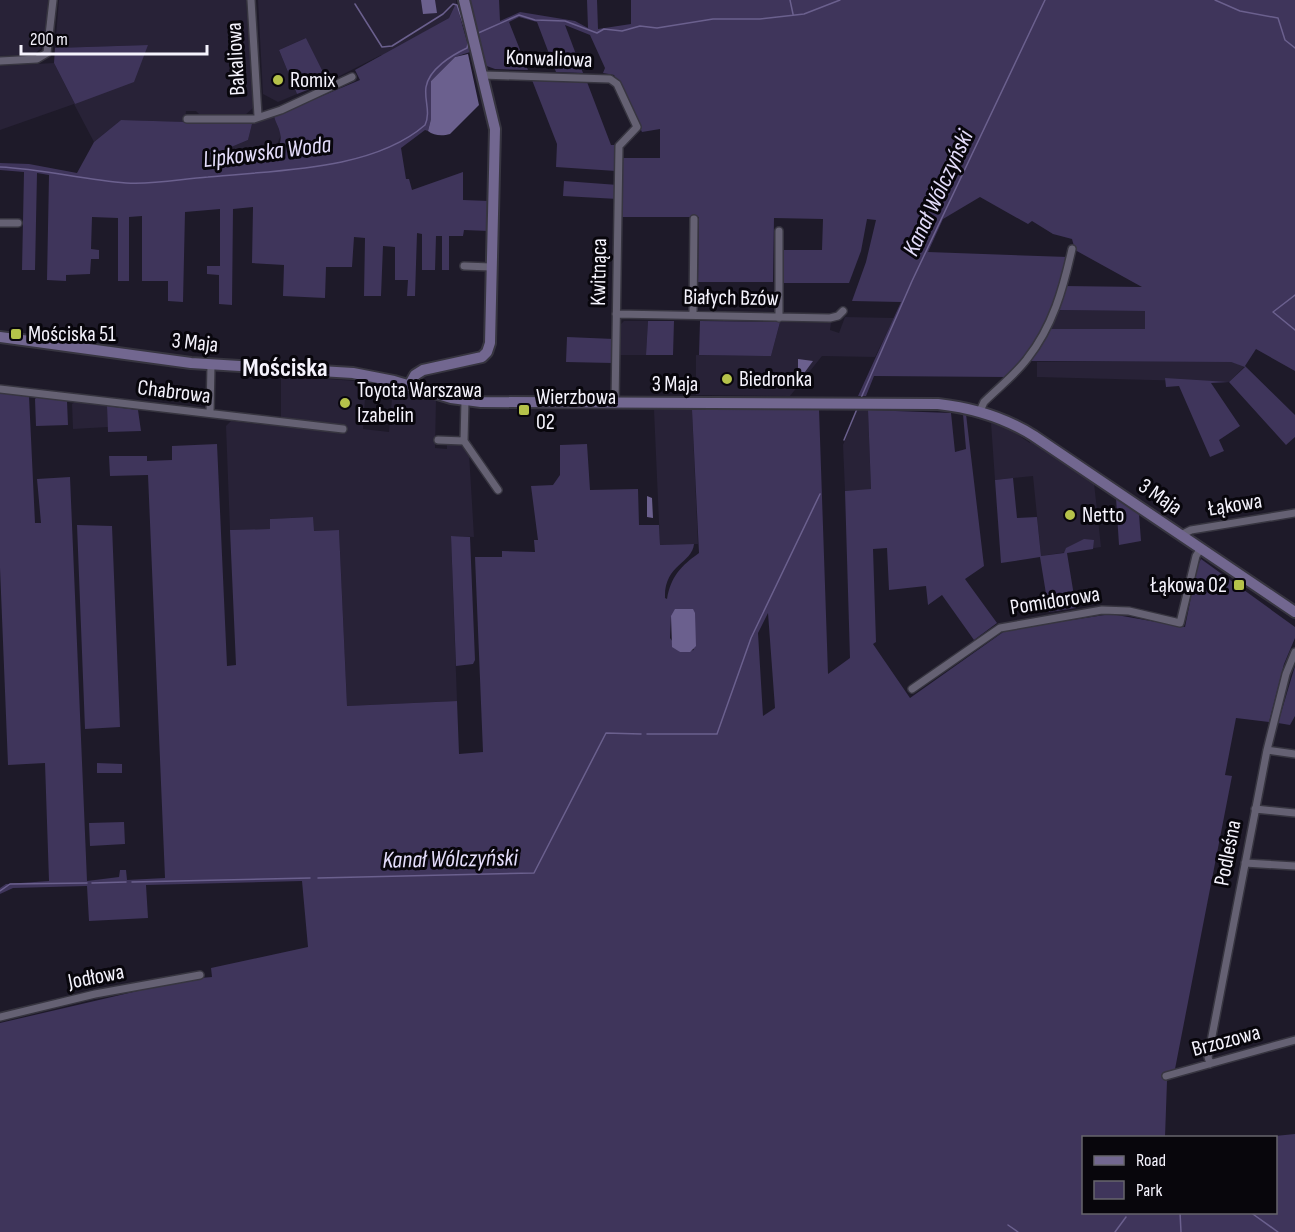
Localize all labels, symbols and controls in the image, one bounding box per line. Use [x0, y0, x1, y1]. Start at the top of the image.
scale bar [21, 18, 207, 56]
street label: Bakaliowa [221, 22, 251, 96]
text: 200 m [30, 29, 68, 50]
street label: Konwaliowa [505, 44, 593, 74]
place label: Romix [290, 67, 336, 94]
marker: Romix [271, 73, 285, 87]
water label: Kanał Wólczyński [896, 125, 980, 261]
water label: Lipkowska Woda [201, 130, 333, 174]
street label: Kwitnąca [585, 238, 613, 306]
street label: Białych Bzów [683, 284, 779, 312]
place label: Mościska 51 [28, 321, 116, 348]
marker: Mościska 51 [9, 327, 23, 341]
street label: 3 Maja [170, 327, 220, 359]
district label: Mościska [242, 353, 328, 384]
place label: Biedronka [739, 366, 812, 393]
street label: 3 Maja [652, 371, 698, 398]
marker: Biedronka [720, 372, 734, 386]
street label: Chabrowa [136, 374, 212, 410]
place label: Toyota Warszawa Izabelin [357, 377, 482, 429]
place label: Wierzbowa 02 [536, 384, 616, 436]
marker: Toyota Warszawa Izabelin [338, 396, 352, 410]
marker: Wierzbowa 02 [517, 403, 531, 417]
street label: 3 Maja [1133, 473, 1187, 521]
street label: Łąkowa [1205, 487, 1264, 523]
place label: Netto [1082, 502, 1124, 529]
marker: Netto [1063, 508, 1077, 522]
place label: Łąkowa 02 [1149, 572, 1227, 599]
marker: Łąkowa 02 [1232, 578, 1246, 592]
street label: Pomidorowa [1008, 581, 1102, 621]
street label: Podleśna [1208, 818, 1248, 888]
water label: Kanał Wólczyński [382, 843, 519, 875]
street label: Jodłowa [65, 958, 126, 996]
street label: Brzozowa [1189, 1019, 1263, 1063]
legend [1082, 1136, 1277, 1214]
text: Road [1136, 1150, 1166, 1171]
text: Park [1136, 1180, 1162, 1201]

